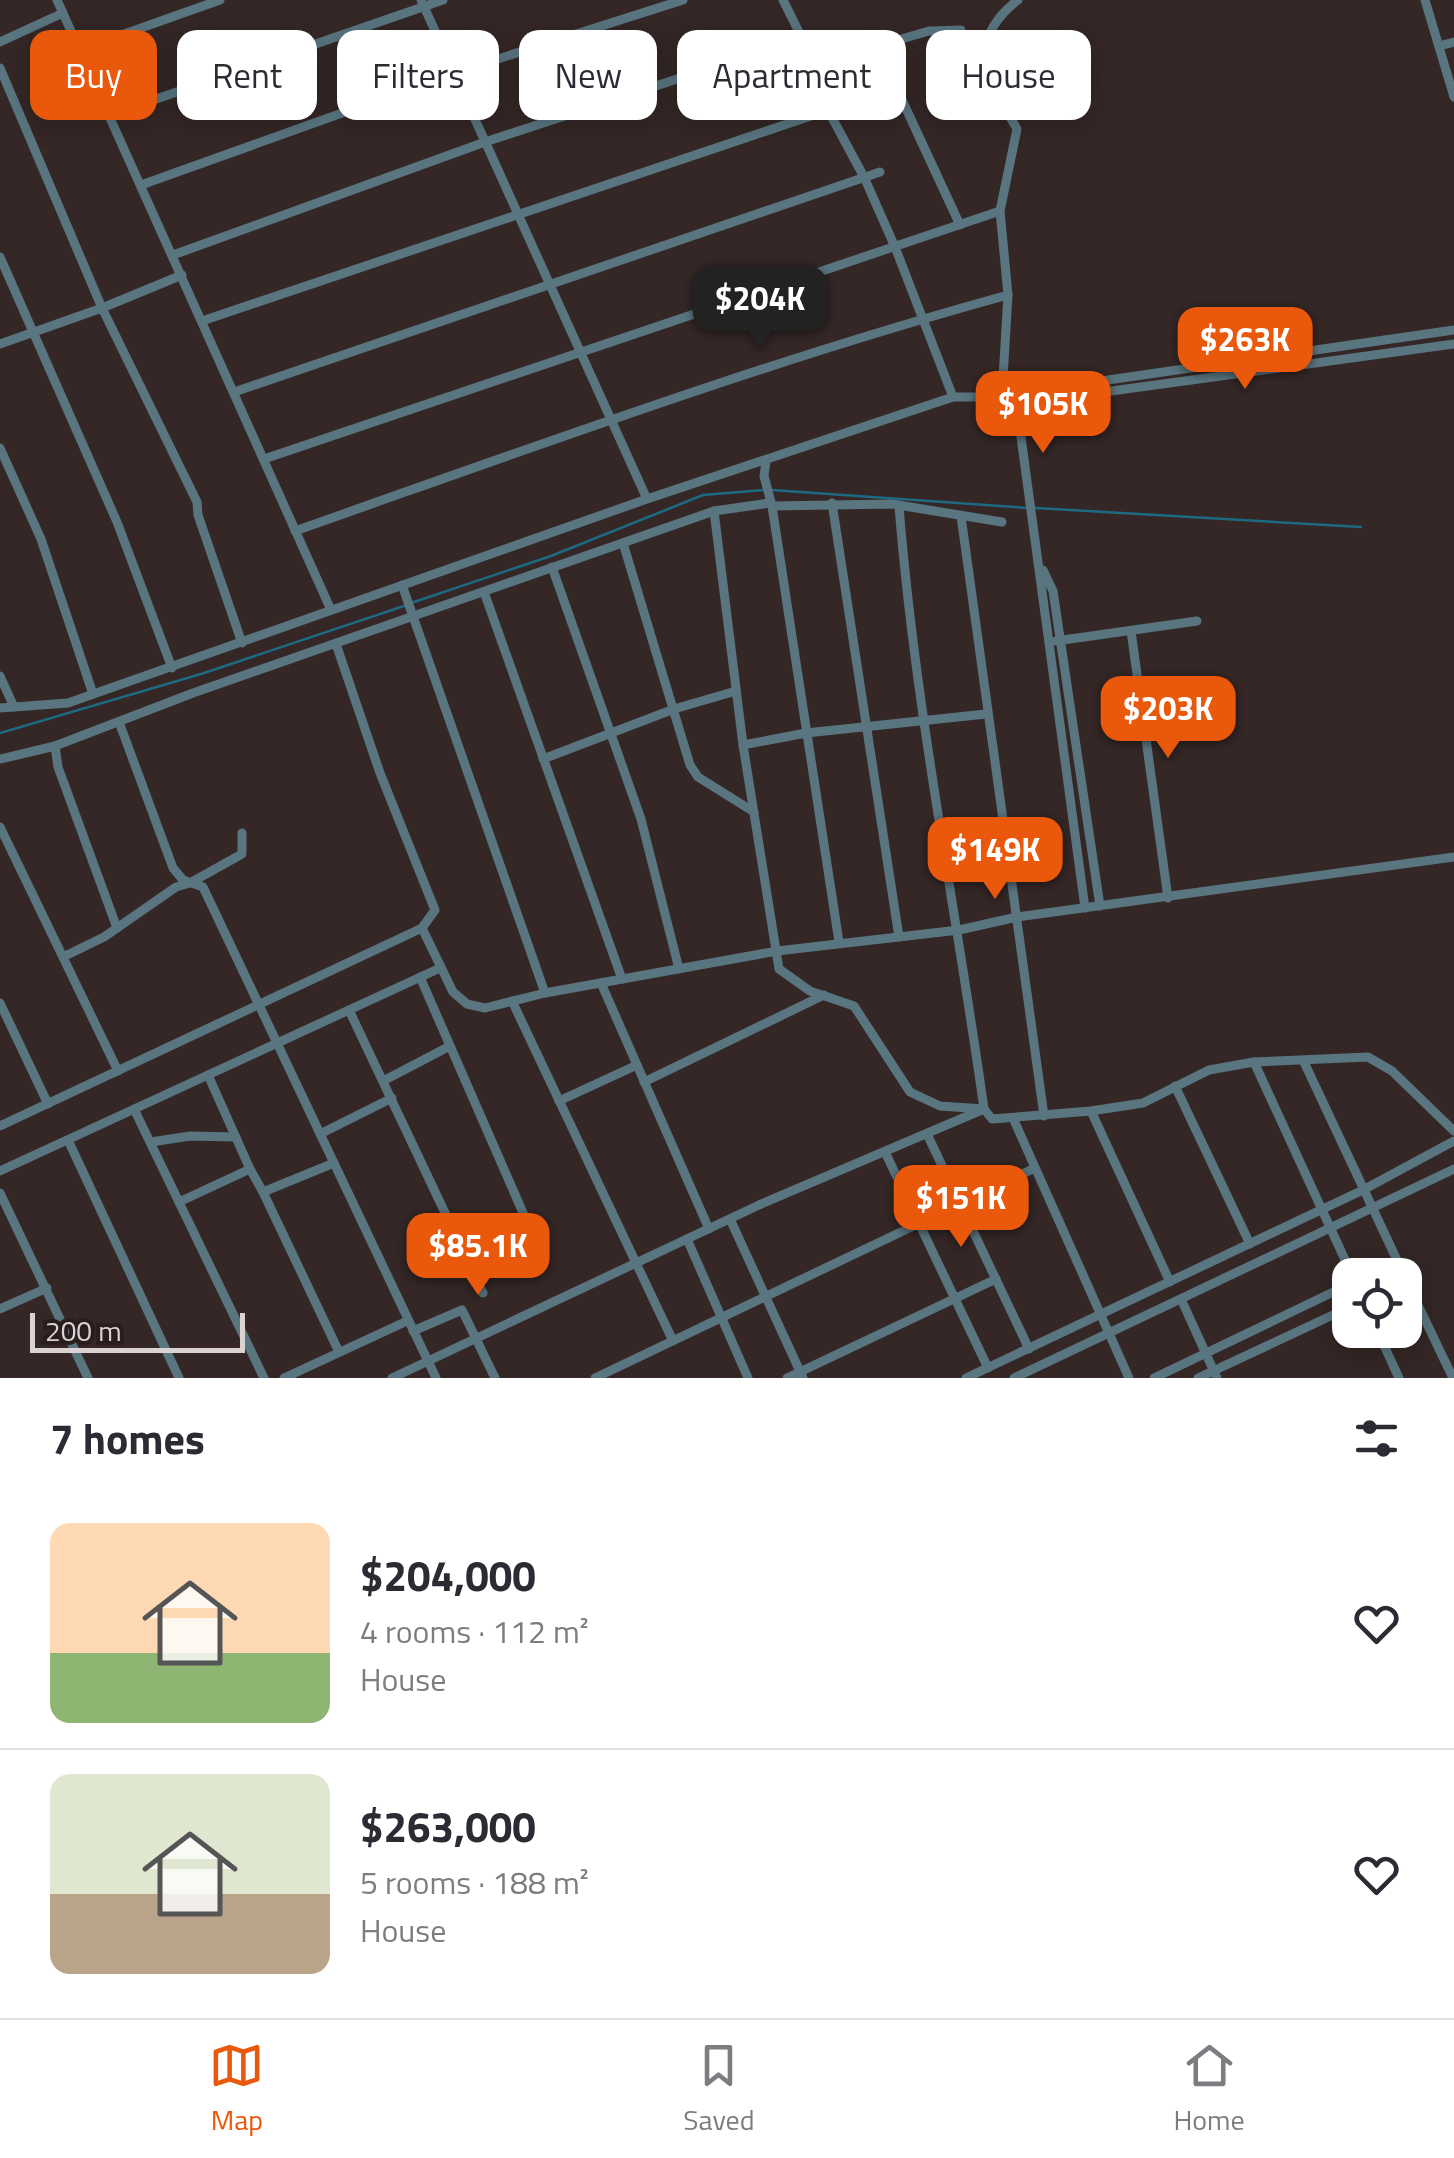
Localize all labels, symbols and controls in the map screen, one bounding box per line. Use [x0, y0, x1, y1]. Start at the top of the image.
chip: Buy [30, 30, 157, 120]
chip: Rent [177, 30, 317, 120]
chip: Filters [337, 30, 499, 120]
chip: New [519, 30, 657, 120]
chip: Apartment [677, 30, 906, 120]
chip: House [926, 30, 1091, 120]
pin: $204K [690, 266, 830, 351]
text: $204K [715, 274, 805, 322]
pin: $263K [1175, 307, 1315, 392]
text: $263K [1200, 315, 1290, 363]
pin: $105K [973, 371, 1113, 456]
text: $105K [998, 379, 1088, 427]
pin: $203K [1098, 676, 1238, 761]
text: $203K [1123, 684, 1213, 732]
pin: $149K [925, 817, 1065, 902]
text: $149K [950, 825, 1040, 873]
pin: $151K [891, 1165, 1031, 1250]
text: $151K [916, 1173, 1006, 1221]
pin: $85.1K [397, 1213, 559, 1298]
text: $85.1K [429, 1221, 527, 1269]
map controls [1332, 1258, 1422, 1348]
button: locate [1332, 1258, 1422, 1348]
scale bar [30, 1308, 245, 1352]
text: 200 m [45, 1309, 122, 1352]
text: 7 homes [50, 1406, 205, 1470]
icon: filters [1349, 1411, 1404, 1466]
text: $204,000 [360, 1543, 536, 1607]
icon: home [130, 1563, 250, 1683]
icon: heart [1349, 1596, 1404, 1651]
text: 4 rooms · 112 m² [360, 1607, 589, 1655]
text: House [360, 1655, 446, 1703]
text: $263,000 [360, 1794, 536, 1858]
icon: home [130, 1814, 250, 1934]
icon: heart [1349, 1847, 1404, 1902]
text: 5 rooms · 188 m² [360, 1858, 589, 1906]
text: House [360, 1906, 446, 1954]
tab: Map [209, 2038, 264, 2141]
tab: Saved [683, 2038, 755, 2141]
tab: Home [1173, 2038, 1245, 2141]

